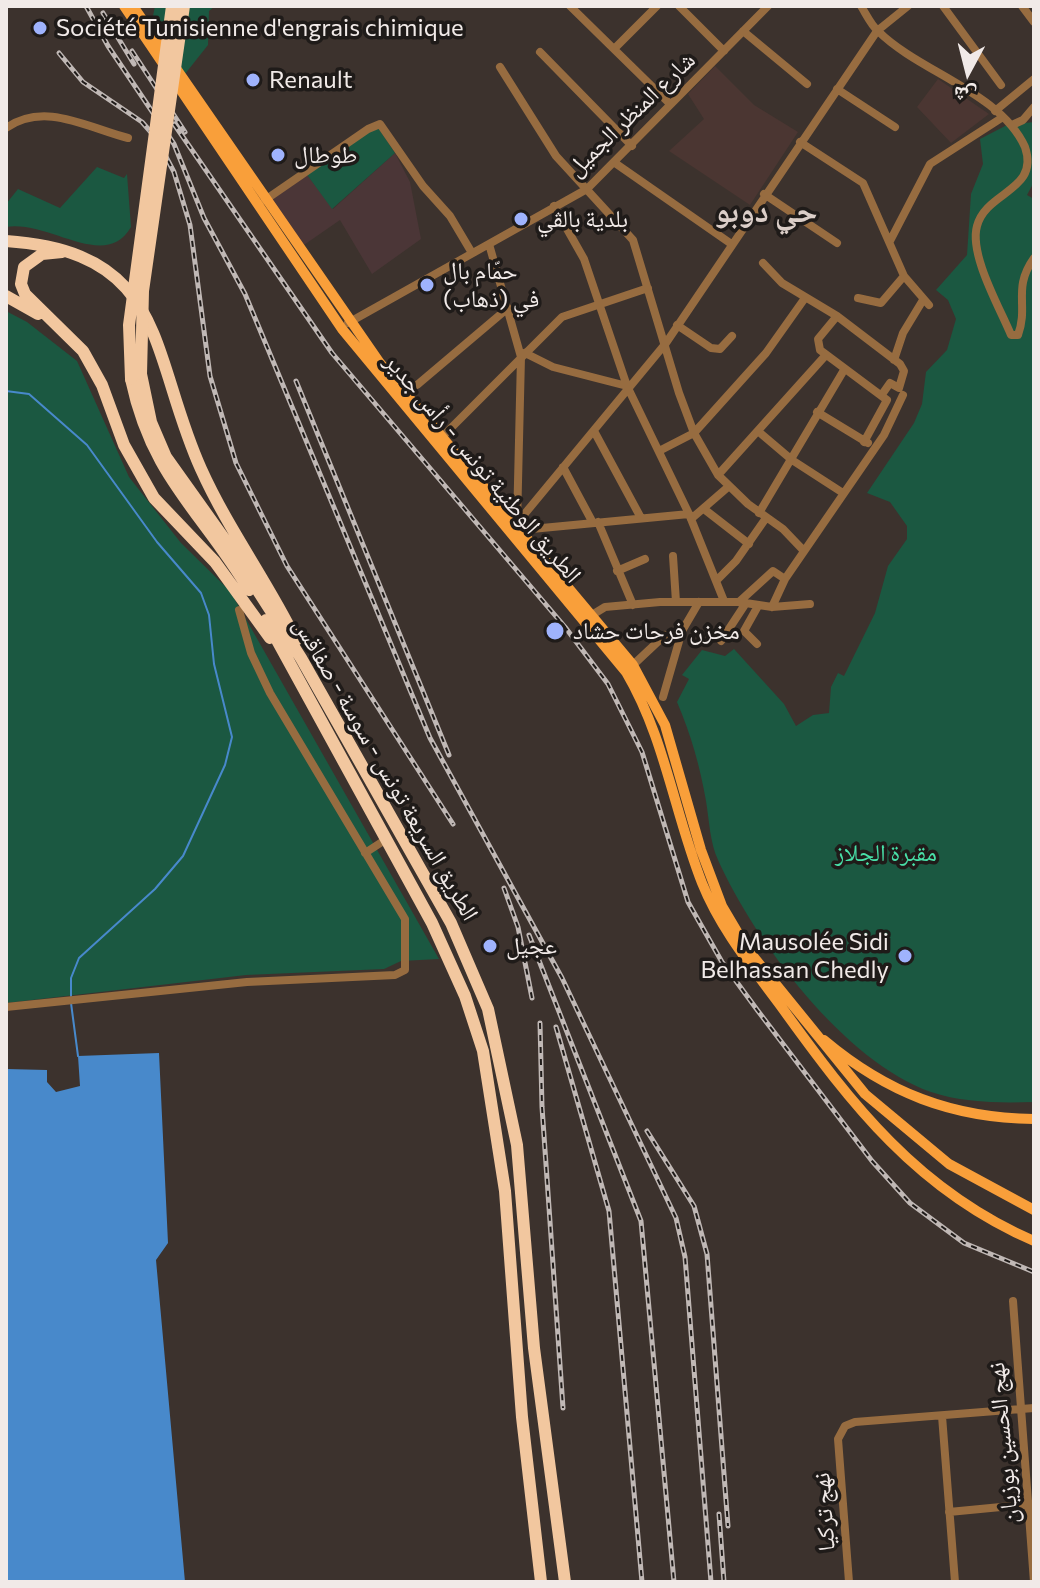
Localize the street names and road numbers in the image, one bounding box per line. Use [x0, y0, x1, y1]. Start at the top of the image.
street label: شارع المنظر الجميل [561, 46, 701, 182]
street label: الطريق الوطنية تونس - رأس جدير [378, 347, 588, 589]
street label: الطريق السريعة تونس - سوسة - صفاقس [287, 612, 485, 926]
street label: نهج الحسين بوزيان [982, 1361, 1024, 1525]
street label: نهج تركيا [807, 1472, 841, 1552]

